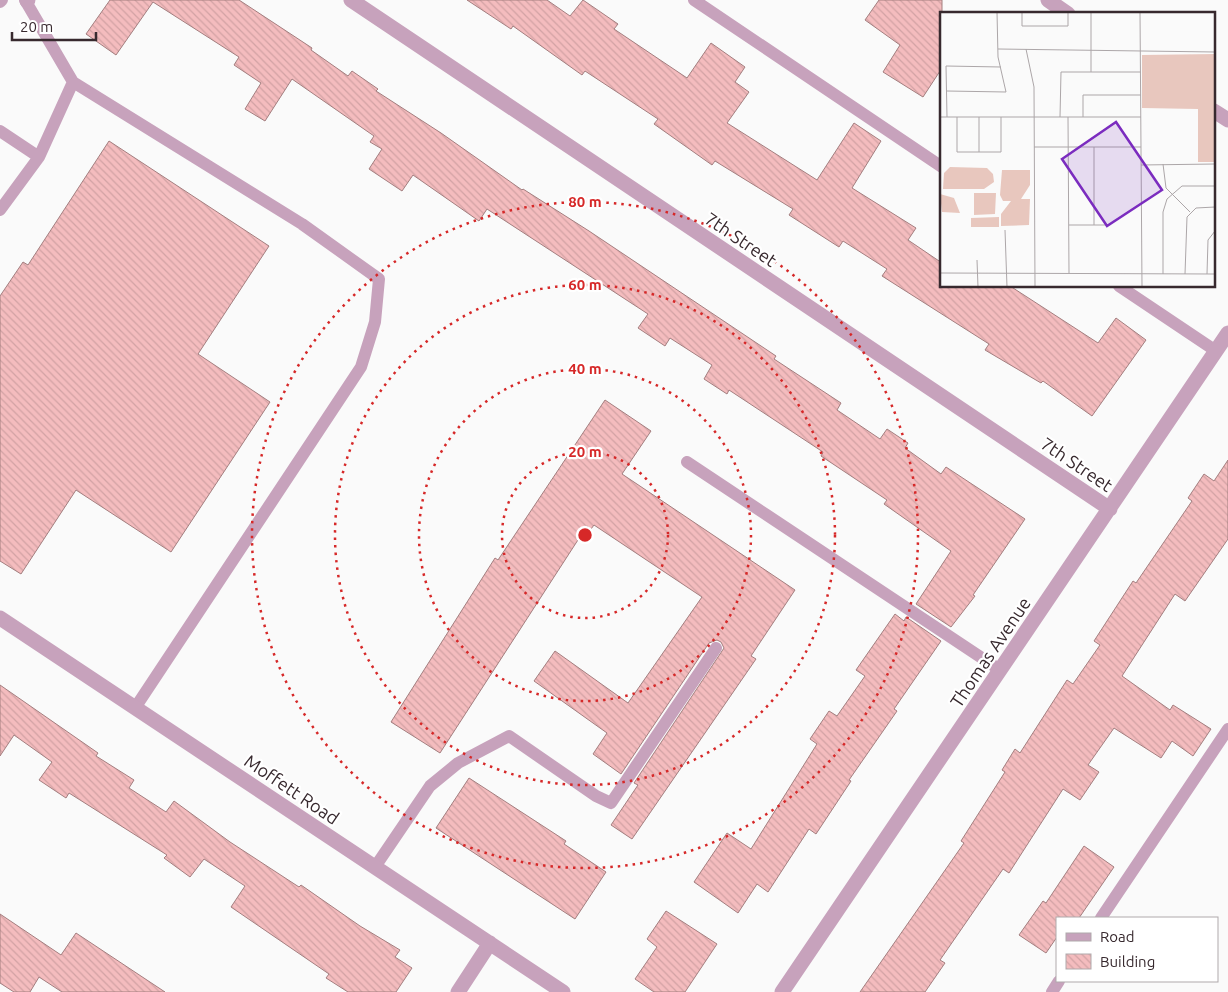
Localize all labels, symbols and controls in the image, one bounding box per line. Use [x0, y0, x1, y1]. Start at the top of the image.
scale bar [12, 10, 96, 42]
inset map [940, 12, 1216, 288]
text: 20 m [20, 18, 53, 35]
text: 80 m [568, 193, 602, 210]
street label: 7th Street [701, 208, 781, 270]
text: 60 m [568, 276, 602, 293]
text: 40 m [568, 360, 602, 377]
street label: 7th Street [1037, 433, 1117, 495]
text: 20 m [568, 443, 602, 460]
centre of rings [576, 526, 594, 544]
street label: Thomas Avenue [946, 593, 1034, 711]
street label: Moffett Road [241, 750, 343, 828]
legend [1056, 917, 1218, 982]
text: Road [1100, 928, 1135, 945]
text: Building [1100, 953, 1155, 970]

